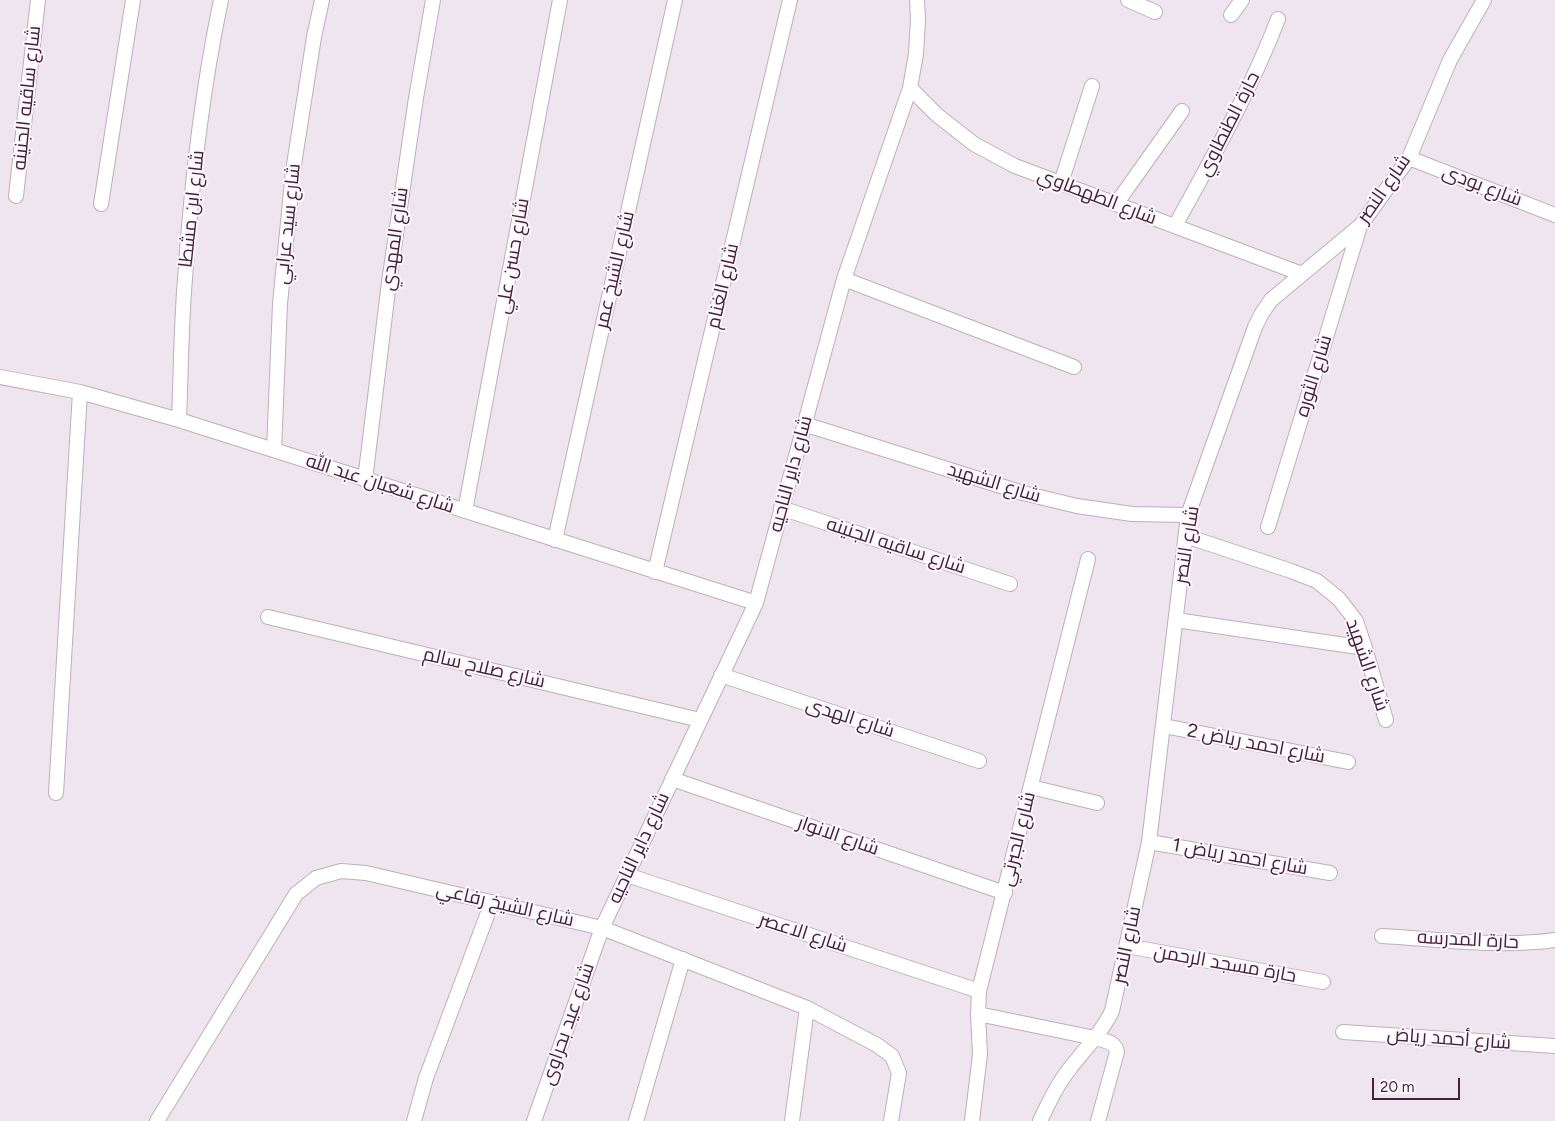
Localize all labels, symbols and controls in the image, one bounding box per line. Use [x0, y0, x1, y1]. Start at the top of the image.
street label: شارع ساقيه الجنينه [8, 25, 46, 171]
street label: حارة الطنطاوي [1193, 68, 1265, 180]
street label: شارع ابن مشطا [174, 149, 210, 269]
street label: شارع النصر [1352, 150, 1416, 228]
street label: شارع بودى [1439, 160, 1525, 212]
street label: شارع سيد عرابي [270, 162, 306, 286]
street label: شارع الطهطاوي [1034, 164, 1160, 230]
street label: شارع المهدي [376, 186, 414, 292]
street label: شارع حسن علي [492, 196, 534, 316]
street label: شارع الشيخ عمر [590, 209, 640, 331]
street label: شارع الغنام [702, 241, 744, 331]
street label: شارع الثوره [1291, 332, 1337, 420]
street label: شارع داير الناحيه [764, 413, 818, 535]
street label: شارع شعبان عبد الله [303, 449, 457, 519]
street label: شارع الشهيد [945, 458, 1043, 508]
street label: شارع النصر [1170, 504, 1204, 586]
street label: شارع ساقيه الجنينه [823, 513, 969, 579]
street label: شارع الشهيد [1341, 616, 1393, 714]
street label: شارع صلاح سالم [421, 643, 547, 693]
street label: شارع الهدى [803, 693, 897, 743]
street label: شارع احمد رياض 2 [1185, 719, 1327, 769]
street label: شارع داير الناحيه [603, 789, 675, 907]
street label: شارع الجبرتي [995, 789, 1041, 889]
street label: شارع الانوار [794, 811, 882, 861]
street label: شارع احمد رياض 1 [1170, 834, 1310, 880]
street label: شارع الشيخ رفاعي [434, 878, 576, 932]
street label: شارع النصر [1108, 904, 1146, 986]
street label: شارع الاعصر [756, 908, 850, 958]
street label: حارة المدرسه [1416, 926, 1520, 954]
street label: حارة مسجد الرحمن [1152, 940, 1298, 988]
street label: شارع عيد بحراوى [536, 960, 600, 1088]
street label: شارع أحمد رياض [1386, 1023, 1512, 1055]
scale bar [1375, 1068, 1462, 1100]
text: 20 m [1380, 1078, 1414, 1096]

